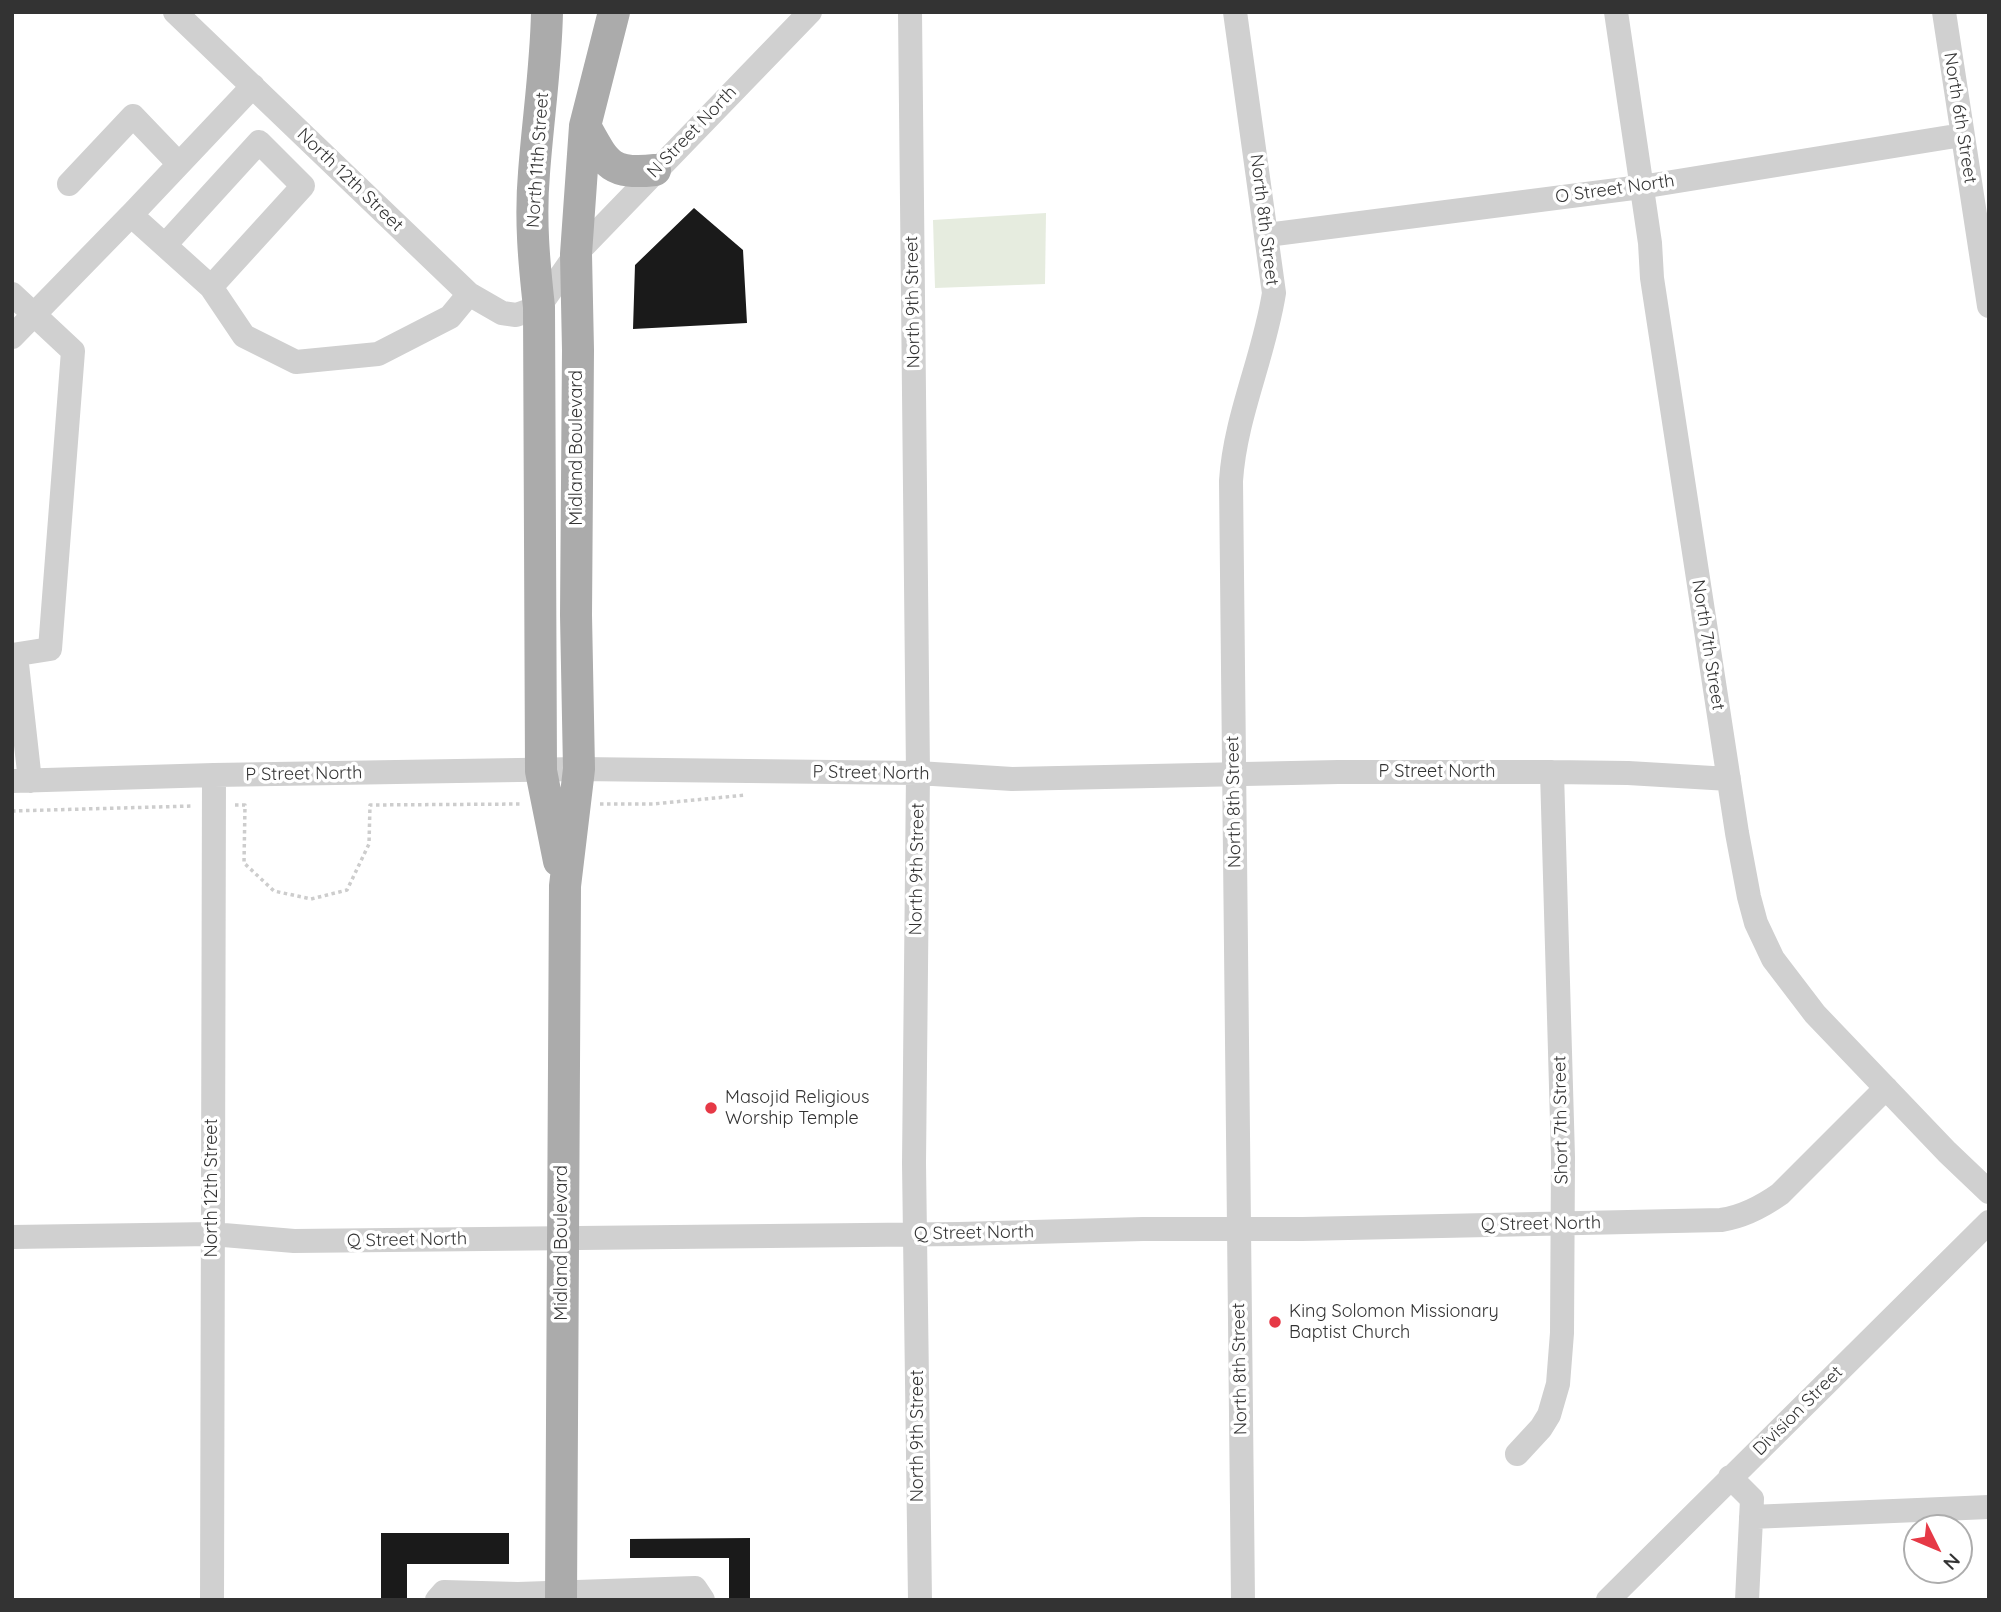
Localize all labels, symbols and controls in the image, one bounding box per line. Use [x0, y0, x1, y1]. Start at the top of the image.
street label: North 6th Street [1939, 51, 1981, 185]
street label: N Street North [643, 82, 741, 182]
street label: North 11th Street [522, 91, 554, 229]
street label: North 12th Street [292, 124, 408, 236]
street label: North 8th Street [1245, 153, 1283, 287]
street label: O Street North [1554, 170, 1676, 208]
street label: North 9th Street [901, 236, 925, 368]
street label: Midland Boulevard [566, 370, 588, 526]
street label: North 7th Street [1687, 578, 1729, 712]
street label: North 8th Street [1222, 736, 1246, 868]
street label: P Street North [812, 761, 930, 785]
street label: P Street North [1379, 761, 1495, 783]
street label: P Street North [245, 762, 363, 786]
street label: North 9th Street [905, 803, 929, 935]
street label: Short 7th Street [1549, 1055, 1573, 1185]
place label: Masojid Religious Worship Temple [725, 1087, 869, 1130]
marker: Masojid Religious Worship Temple [703, 1100, 719, 1116]
street label: North 12th Street [201, 1118, 223, 1258]
street label: Midland Boulevard [551, 1165, 573, 1321]
street label: Q Street North [1481, 1212, 1601, 1236]
street label: Q Street North [914, 1221, 1034, 1245]
street label: Q Street North [347, 1228, 467, 1252]
place label: King Solomon Missionary Baptist Church [1289, 1301, 1499, 1344]
street label: North 8th Street [1228, 1303, 1252, 1435]
marker: King Solomon Missionary Baptist Church [1267, 1314, 1283, 1330]
street label: Division Street [1749, 1362, 1847, 1460]
street label: North 9th Street [907, 1370, 929, 1502]
north arrow [1903, 1514, 1973, 1584]
text: N [1938, 1549, 1965, 1575]

